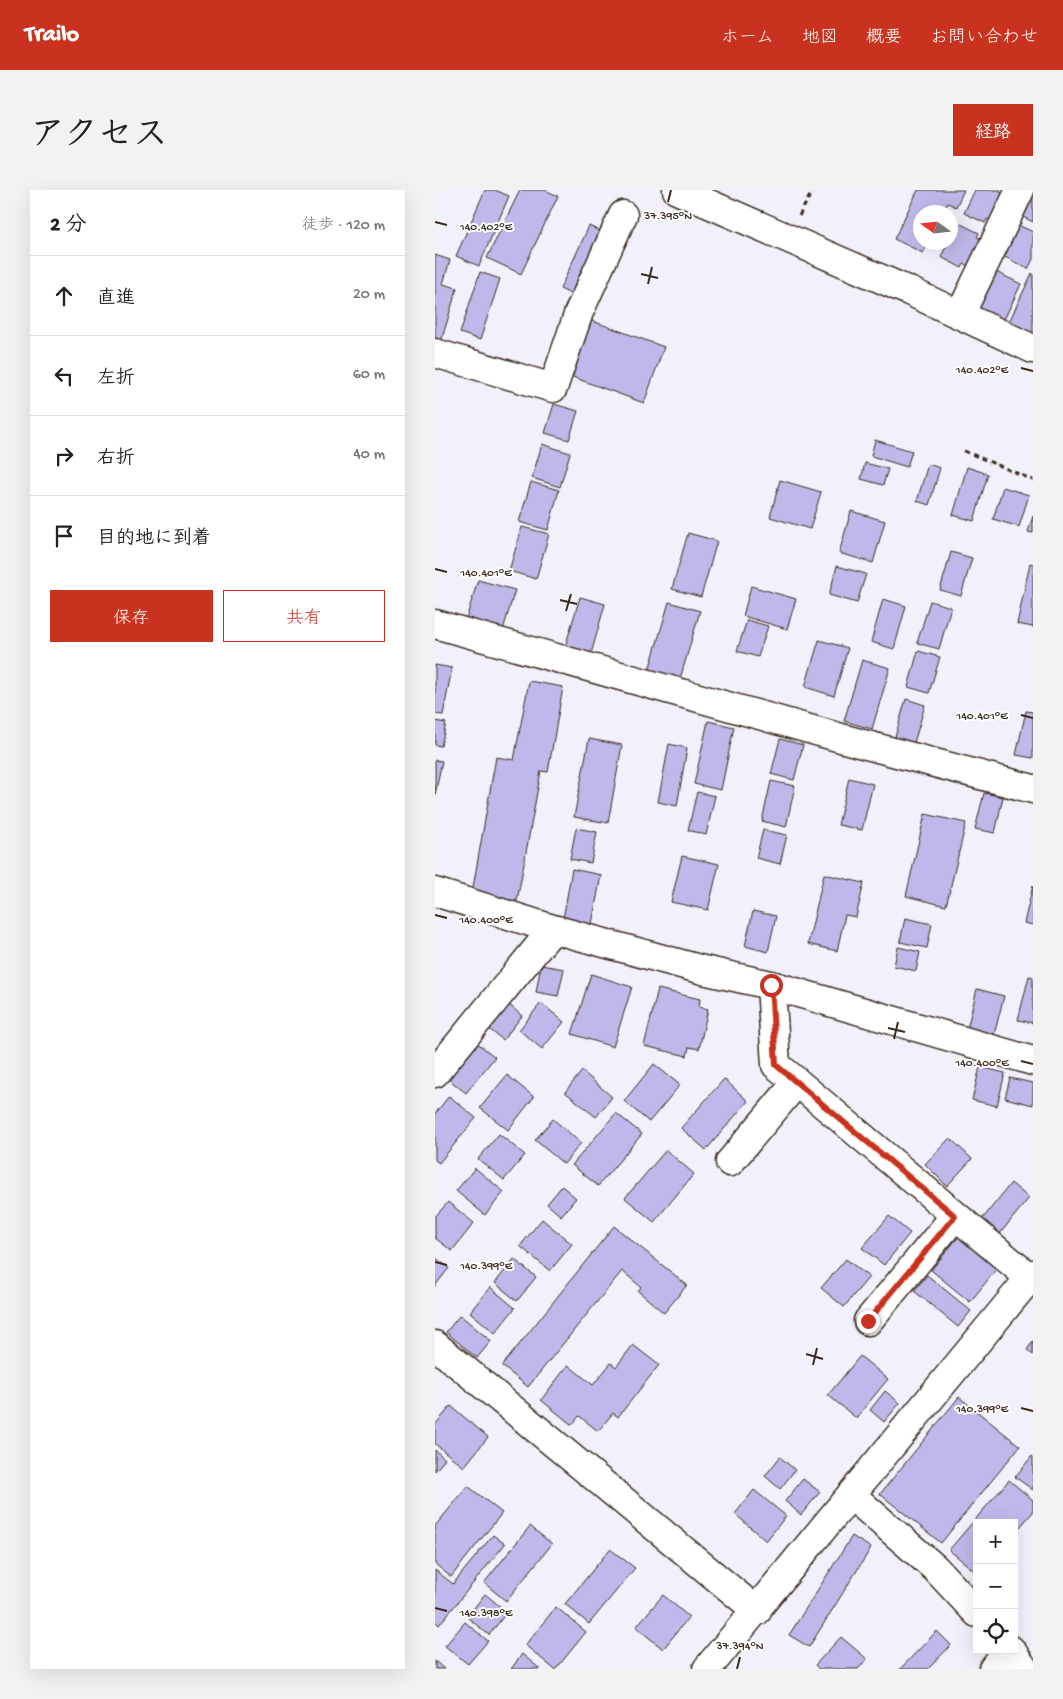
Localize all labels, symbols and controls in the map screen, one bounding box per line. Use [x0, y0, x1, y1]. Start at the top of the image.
text: Trailo [25, 21, 79, 50]
text: ホーム [721, 28, 774, 49]
text: 地図 [802, 28, 838, 49]
text: 概要 [866, 28, 902, 49]
text: お問い合わせ [930, 28, 1038, 49]
button: 経路 [953, 104, 1033, 156]
text: アクセス [30, 117, 168, 158]
north arrow [913, 205, 958, 250]
text: 37.395°N [643, 210, 692, 224]
text: 2 分 [50, 214, 86, 239]
text: 徒歩 · 120 m [302, 217, 385, 236]
text: 140.402°E [459, 221, 513, 235]
icon: ahead [50, 282, 78, 310]
text: 20 m [353, 286, 385, 305]
text: 直進 [97, 288, 135, 311]
icon: left [50, 362, 78, 390]
text: 140.402°E [955, 364, 1009, 378]
text: 60 m [353, 366, 385, 385]
text: 左折 [97, 368, 135, 391]
icon: right [50, 442, 78, 470]
text: 40 m [353, 446, 385, 465]
text: 右折 [97, 448, 135, 471]
icon: arrive [50, 522, 78, 550]
text: 目的地に到着 [97, 528, 211, 551]
text: 140.401°E [459, 567, 512, 581]
button: 保存 [50, 590, 213, 642]
button: 共有 [223, 590, 385, 642]
text: 140.401°E [955, 710, 1008, 724]
text: 140.400°E [458, 914, 513, 928]
route start [760, 974, 783, 997]
text: 140.400°E [954, 1057, 1009, 1071]
text: 140.399°E [459, 1260, 513, 1274]
route end [857, 1310, 880, 1333]
text: 140.399°E [955, 1403, 1009, 1417]
map controls [973, 1519, 1018, 1654]
button: + [973, 1519, 1018, 1564]
button: − [973, 1564, 1018, 1609]
text: 140.398°E [459, 1607, 513, 1621]
button: locate [973, 1609, 1018, 1654]
text: 37.394°N [715, 1640, 764, 1654]

